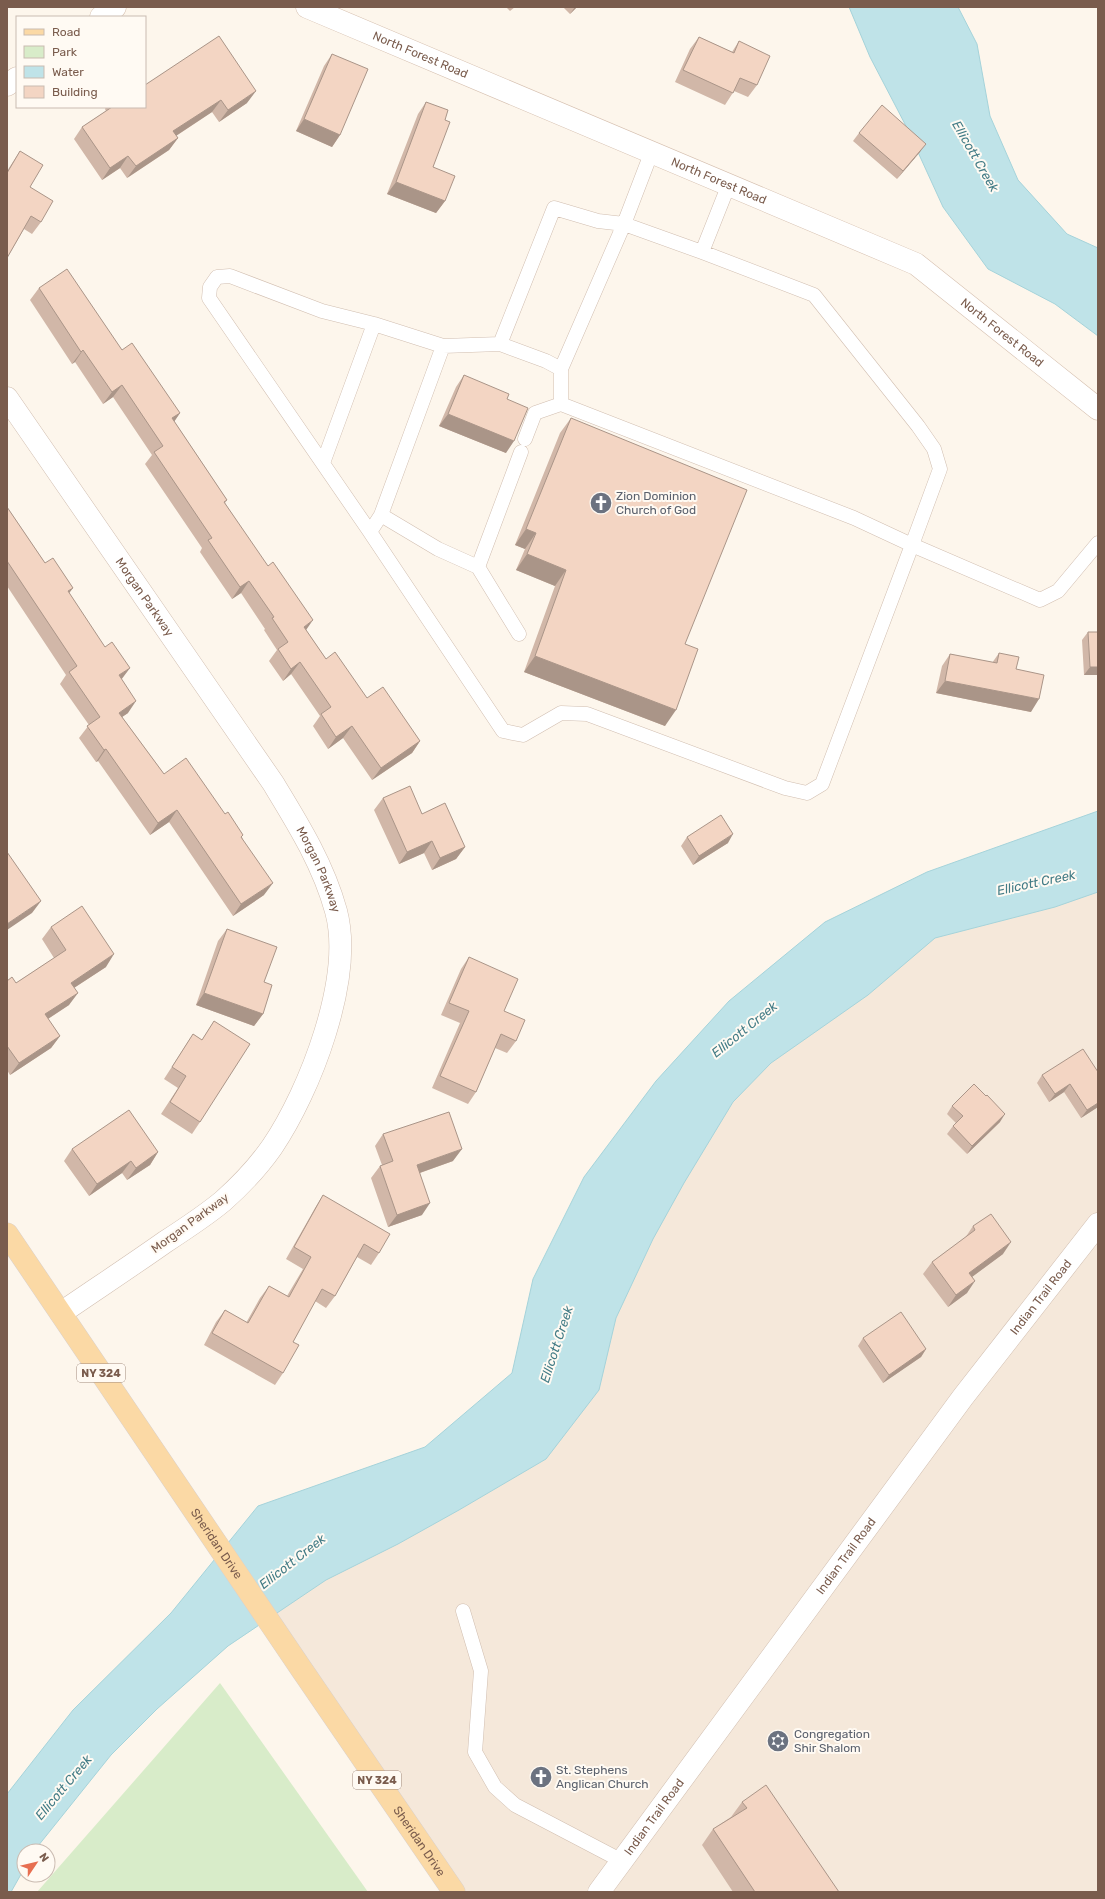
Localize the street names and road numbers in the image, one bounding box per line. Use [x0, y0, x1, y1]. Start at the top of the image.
street label: North Forest Road [371, 29, 470, 81]
street label: North Forest Road [669, 155, 769, 207]
street label: North Forest Road [958, 295, 1046, 370]
street label: Morgan Parkway [113, 555, 177, 639]
street label: Morgan Parkway [293, 824, 343, 914]
street label: Morgan Parkway [149, 1190, 232, 1256]
street label: Indian Trail Road [1007, 1257, 1075, 1338]
road number: NY 324 [77, 1364, 125, 1382]
street label: Sheridan Drive [188, 1506, 245, 1582]
street label: Indian Trail Road [813, 1515, 879, 1597]
road number: NY 324 [353, 1771, 401, 1789]
street label: Indian Trail Road [621, 1776, 687, 1858]
street label: Sheridan Drive [390, 1804, 448, 1879]

